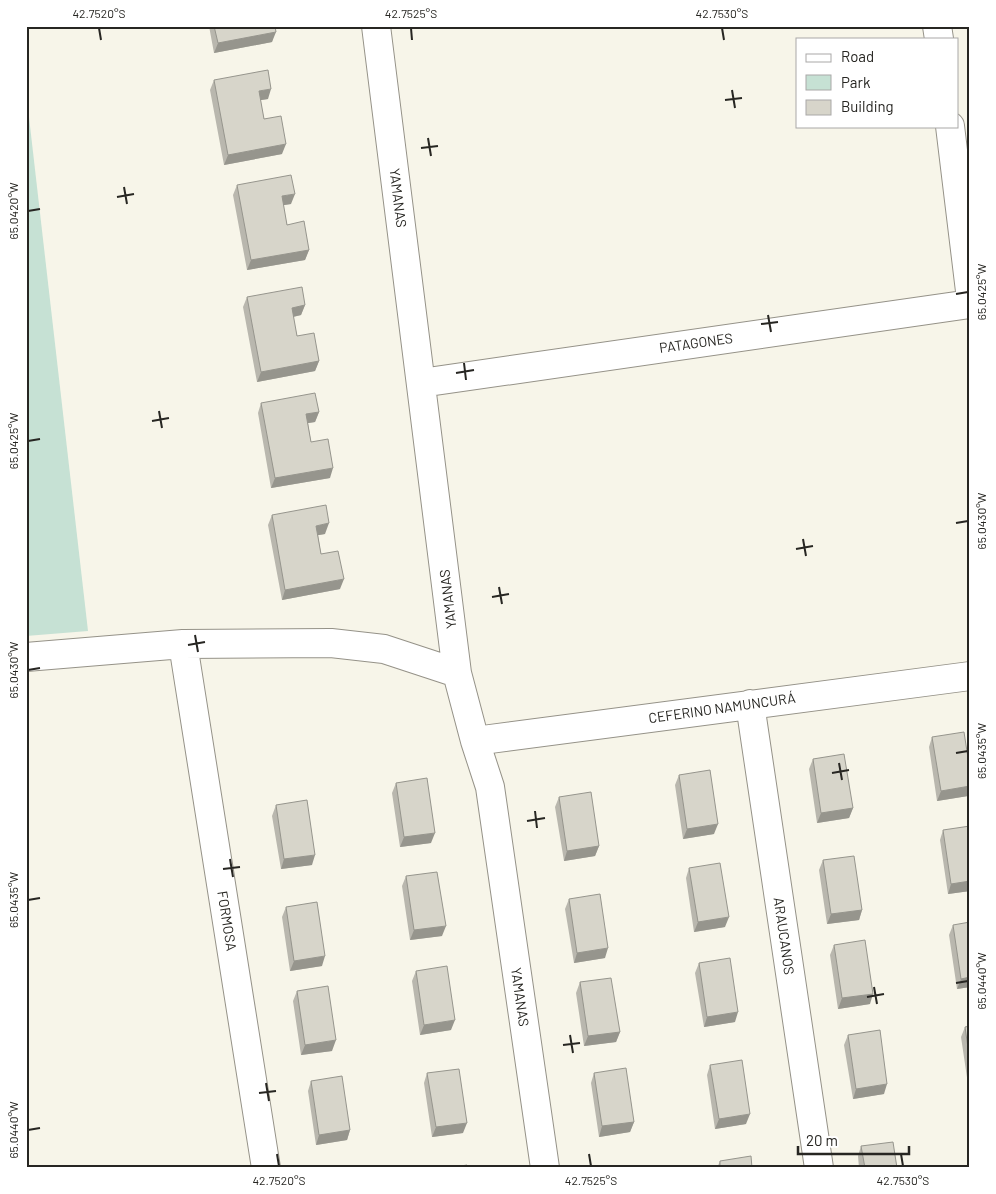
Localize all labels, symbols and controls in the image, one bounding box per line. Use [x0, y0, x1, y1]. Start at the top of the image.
text: 42.7520°S [72, 6, 126, 20]
text: 42.7525°S [385, 6, 437, 20]
text: 42.7530°S [696, 6, 748, 20]
legend [796, 38, 958, 128]
text: Road [841, 47, 874, 65]
text: Park [841, 73, 871, 91]
text: Building [841, 97, 894, 115]
street label: YAMANAS [386, 167, 411, 228]
text: 65.0420°W [6, 182, 20, 240]
text: 65.0425°W [974, 263, 988, 320]
street label: PATAGONES [658, 329, 734, 356]
text: 65.0425°W [6, 412, 20, 469]
text: 65.0430°W [974, 492, 988, 549]
street label: YAMANAS [435, 569, 460, 630]
text: 65.0430°W [6, 641, 20, 698]
street label: CEFERINO NAMUNCURÁ [647, 689, 797, 726]
text: 65.0435°W [974, 722, 988, 779]
text: 65.0435°W [6, 871, 20, 928]
street label: FORMOSA [214, 890, 241, 953]
street label: ARAUCANOS [771, 896, 798, 976]
text: 65.0440°W [974, 952, 988, 1010]
street label: YAMANAS [508, 966, 533, 1028]
text: 65.0440°W [6, 1101, 20, 1159]
scale bar [798, 1124, 910, 1156]
text: 20 m [806, 1131, 838, 1149]
text: 42.7520°S [252, 1173, 306, 1187]
text: 42.7525°S [565, 1173, 617, 1187]
text: 42.7530°S [877, 1173, 929, 1187]

